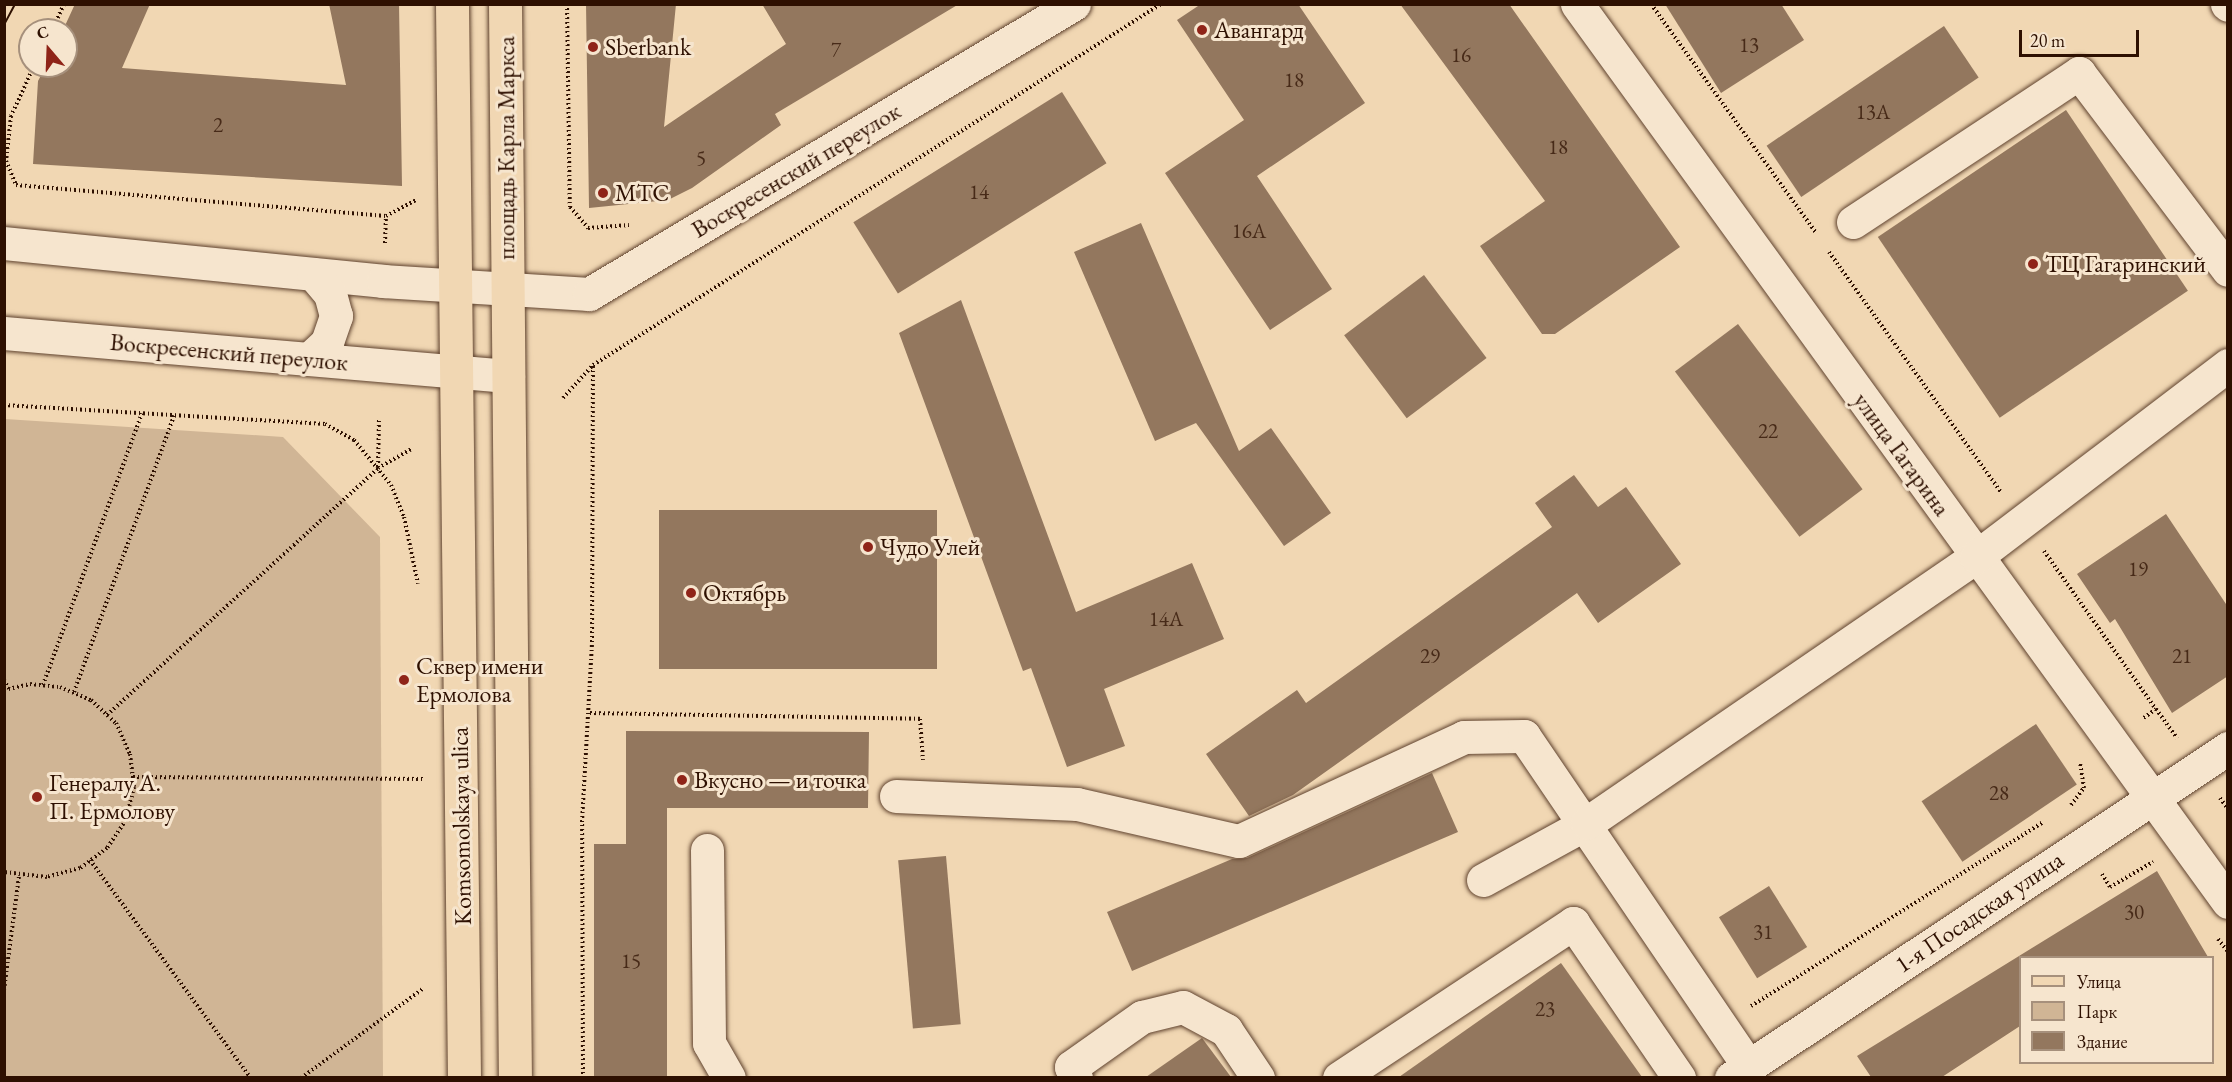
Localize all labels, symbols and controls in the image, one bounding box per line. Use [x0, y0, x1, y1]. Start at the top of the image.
place label: Авангард [1214, 16, 1304, 44]
north arrow [18, 18, 78, 78]
scale bar [2022, 18, 2142, 56]
text: С [34, 21, 51, 44]
marker: Авангард [1195, 23, 1209, 37]
text: 20 m [2030, 29, 2065, 52]
house number: 13 [1739, 32, 1759, 58]
place label: Sberbank [605, 33, 691, 61]
street label: площадь Карла Маркса [492, 36, 520, 260]
house number: 7 [831, 37, 841, 63]
marker: Sberbank [586, 40, 600, 54]
house number: 16 [1451, 42, 1471, 68]
house number: 18 [1284, 67, 1304, 93]
street label: Воскресенский переулок [686, 96, 906, 244]
house number: 13А [1856, 99, 1890, 125]
house number: 2 [213, 112, 223, 138]
house number: 18 [1548, 134, 1568, 160]
house number: 5 [696, 145, 706, 171]
place label: МТС [615, 179, 669, 207]
house number: 14 [969, 179, 989, 205]
marker: МТС [596, 186, 610, 200]
house number: 16А [1232, 218, 1266, 244]
place label: ТЦ Гагаринский [2045, 250, 2206, 278]
marker: ТЦ Гагаринский [2026, 257, 2040, 271]
street label: Воскресенский переулок [109, 327, 349, 377]
street label: улица Гагарина [1848, 387, 1956, 521]
house number: 22 [1758, 418, 1778, 444]
place label: Чудо Улей [880, 533, 980, 561]
marker: Чудо Улей [861, 540, 875, 554]
house number: 19 [2128, 556, 2148, 582]
place label: Октябрь [703, 579, 786, 607]
marker: Октябрь [684, 586, 698, 600]
house number: 14А [1149, 606, 1183, 632]
house number: 29 [1420, 643, 1440, 669]
house number: 21 [2172, 643, 2192, 669]
place label: Сквер имени Ермолова [416, 652, 544, 708]
marker: Сквер имени Ермолова [397, 673, 411, 687]
street label: Komsomolskaya ulica [445, 726, 477, 926]
place label: Вкусно — и точка [694, 766, 866, 794]
place label: Генералу А. П. Ермолову [49, 769, 175, 825]
marker: Вкусно — и точка [675, 773, 689, 787]
house number: 28 [1989, 780, 2009, 806]
marker: Генералу А. П. Ермолову [30, 790, 44, 804]
street label: 1-я Посадская улица [1889, 845, 2069, 979]
house number: 30 [2124, 899, 2144, 925]
house number: 31 [1753, 919, 1773, 945]
house number: 15 [621, 948, 641, 974]
legend [2019, 956, 2214, 1064]
text: Улица [2077, 970, 2121, 993]
house number: 23 [1535, 996, 1555, 1022]
text: Парк [2077, 1000, 2117, 1023]
text: Здание [2077, 1030, 2127, 1053]

